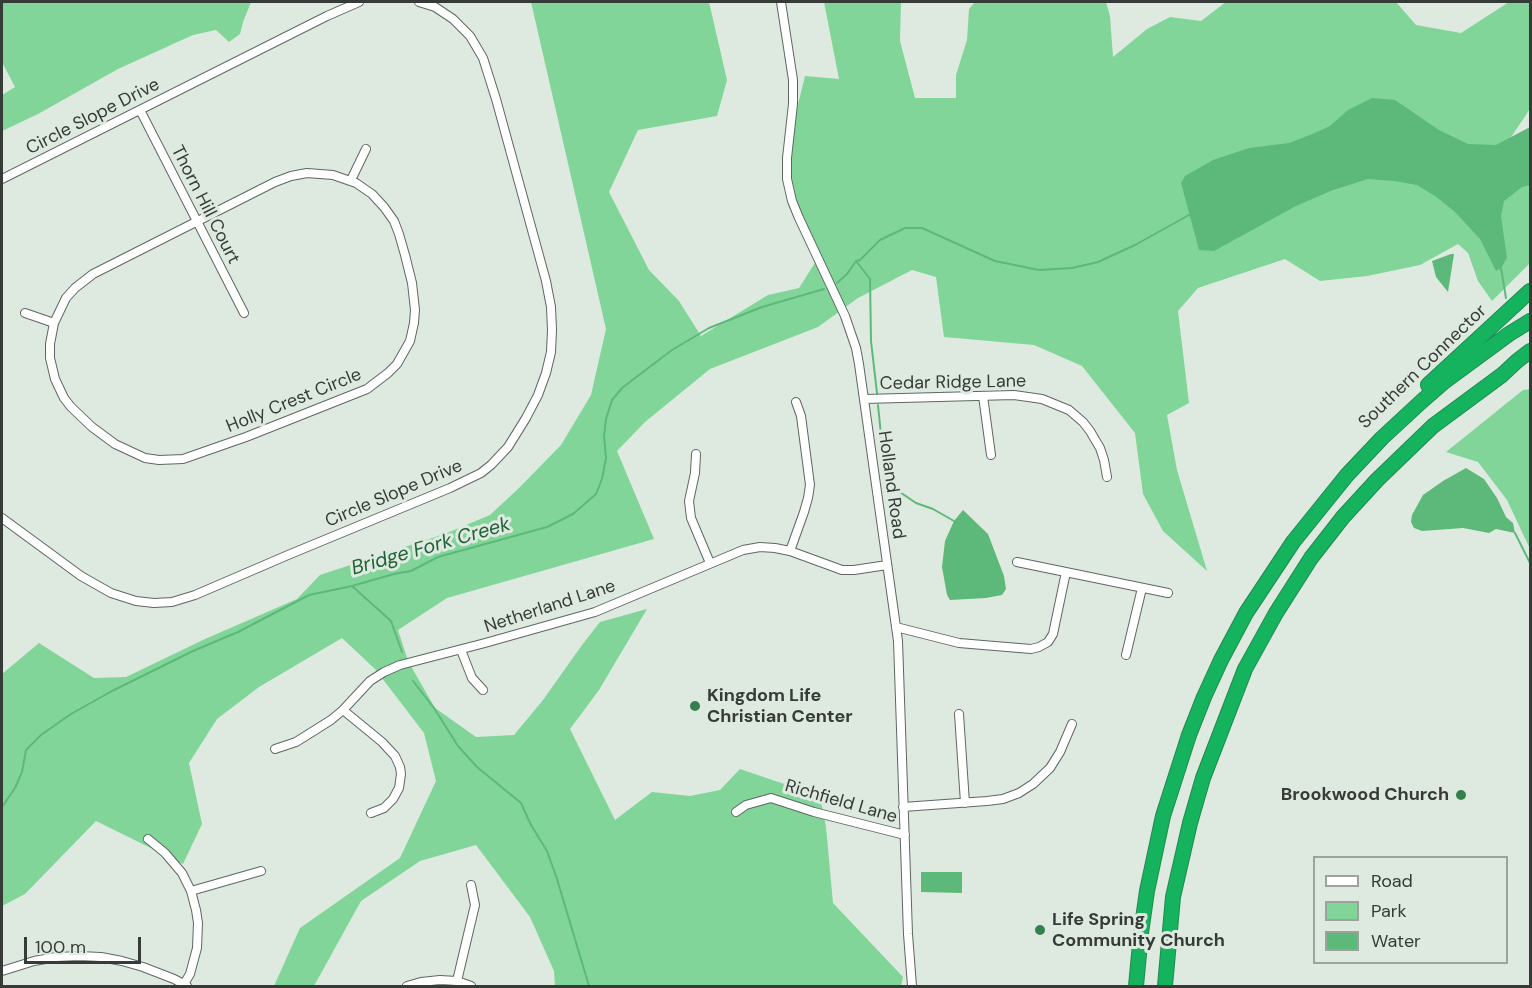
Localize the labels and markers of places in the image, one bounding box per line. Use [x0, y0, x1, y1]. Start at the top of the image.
place label: Kingdom Life Christian Center [707, 685, 853, 728]
marker: Kingdom Life Christian Center [688, 699, 702, 713]
place label: Brookwood Church [1281, 784, 1449, 806]
marker: Brookwood Church [1454, 788, 1468, 802]
place label: Life Spring Community Church [1052, 909, 1225, 952]
marker: Life Spring Community Church [1033, 923, 1047, 937]

